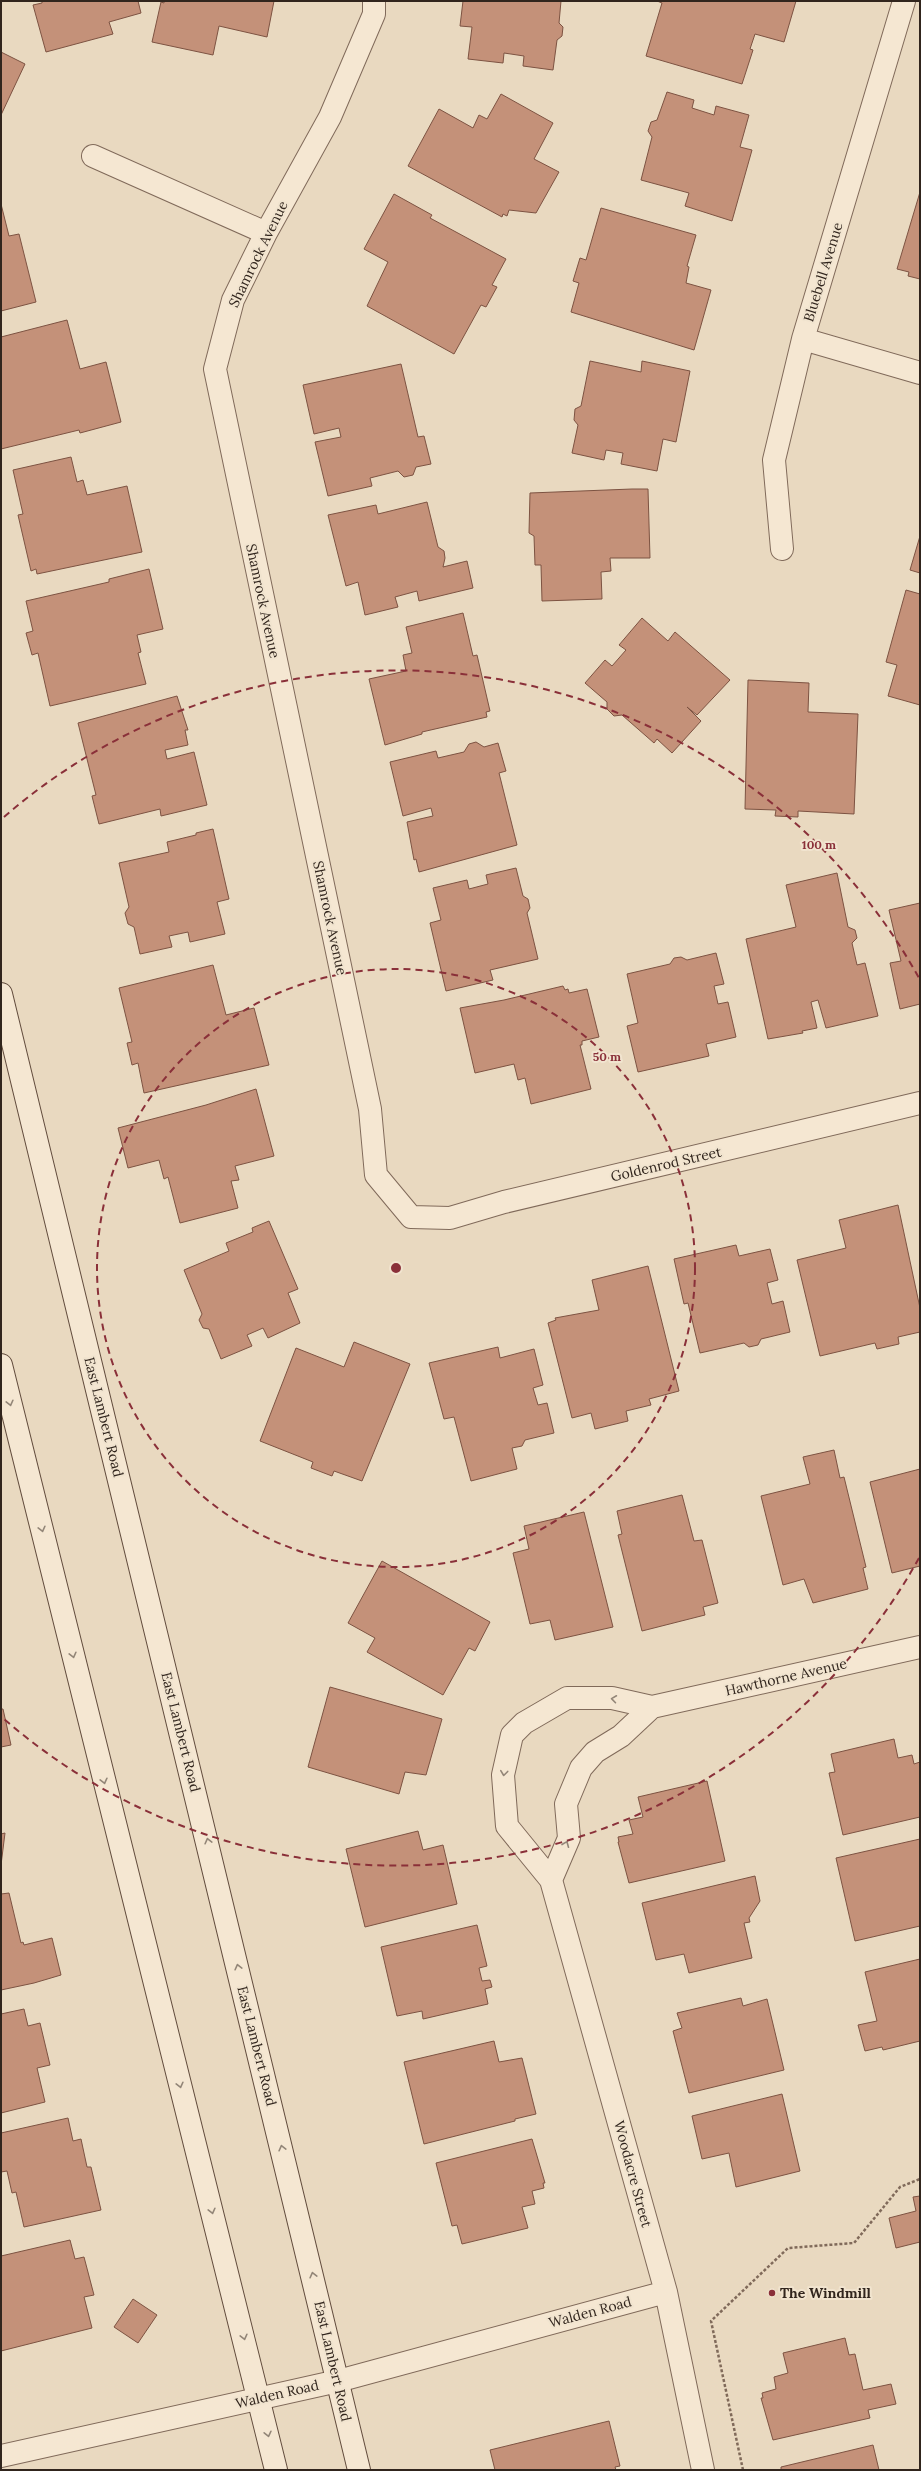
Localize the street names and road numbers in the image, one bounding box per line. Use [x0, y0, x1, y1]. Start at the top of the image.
street label: Shamrock Avenue [224, 197, 292, 310]
street label: Bluebell Avenue [799, 220, 847, 324]
street label: Shamrock Avenue [242, 542, 284, 660]
street label: Shamrock Avenue [309, 859, 351, 977]
street label: Goldenrod Street [609, 1142, 724, 1185]
street label: East Lambert Road [80, 1355, 128, 1479]
street label: Hawthorne Avenue [723, 1654, 849, 1700]
street label: East Lambert Road [157, 1670, 205, 1794]
street label: East Lambert Road [233, 1984, 281, 2108]
street label: Woodacre Street [610, 2119, 656, 2230]
street label: Walden Road [547, 2292, 633, 2332]
street label: East Lambert Road [310, 2299, 356, 2423]
street label: Walden Road [234, 2376, 320, 2412]

